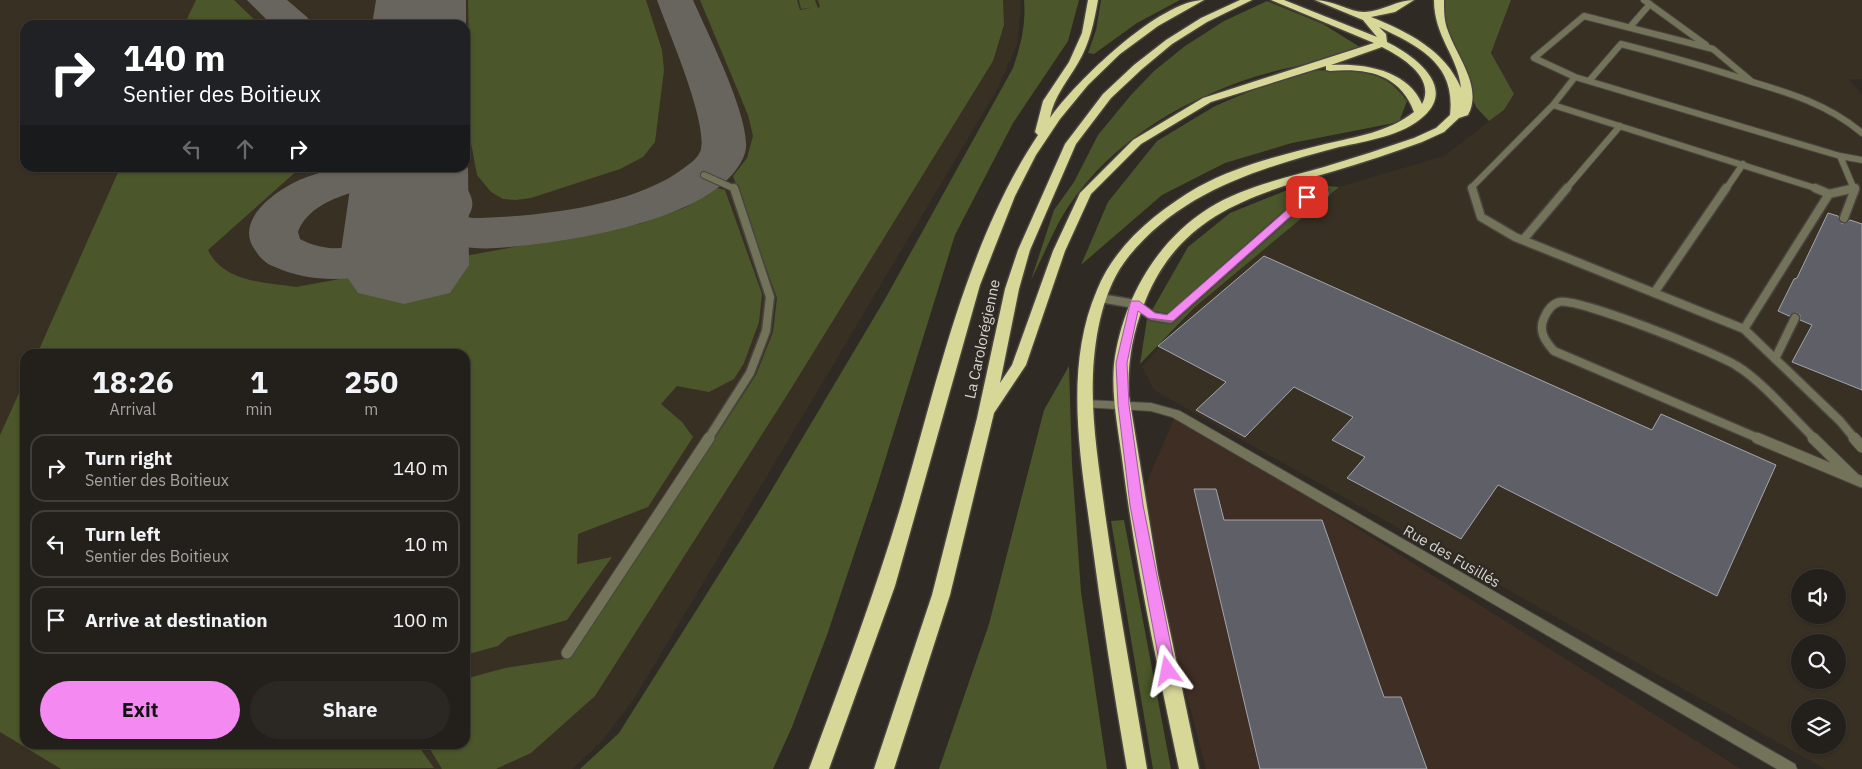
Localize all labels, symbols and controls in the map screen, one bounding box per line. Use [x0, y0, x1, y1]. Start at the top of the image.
text: 140 m [123, 35, 226, 81]
icon: right [40, 40, 105, 105]
text: Sentier des Boitieux [123, 79, 321, 108]
icon: left [178, 135, 206, 163]
icon: ahead [231, 135, 259, 163]
icon: right [284, 135, 312, 163]
pin [1286, 176, 1328, 218]
icon: arrive [1293, 183, 1321, 211]
street label: La Carolorégienne [960, 278, 1004, 400]
text: 18:26 [92, 362, 174, 401]
text: 1 [250, 362, 268, 401]
text: 250 [344, 362, 398, 401]
text: Arrival [109, 399, 156, 419]
text: min [245, 399, 272, 419]
text: m [364, 399, 378, 419]
text: Turn right [85, 446, 172, 470]
icon: right [42, 454, 70, 482]
text: 140 m [393, 456, 448, 480]
text: Sentier des Boitieux [85, 470, 229, 490]
street label: Rue des Fusillés [1400, 521, 1504, 591]
text: Turn left [85, 522, 161, 546]
icon: left [42, 530, 70, 558]
text: 10 m [404, 532, 448, 556]
text: Sentier des Boitieux [85, 546, 229, 566]
map controls [1791, 569, 1846, 754]
button: sound [1791, 569, 1846, 624]
icon: arrive [42, 606, 70, 634]
text: Arrive at destination [85, 608, 268, 632]
text: 100 m [393, 608, 448, 632]
button: search [1791, 634, 1846, 689]
position arrow [1141, 644, 1193, 696]
button: Exit [40, 681, 240, 739]
button: Share [250, 681, 450, 739]
button: layers [1791, 699, 1846, 754]

